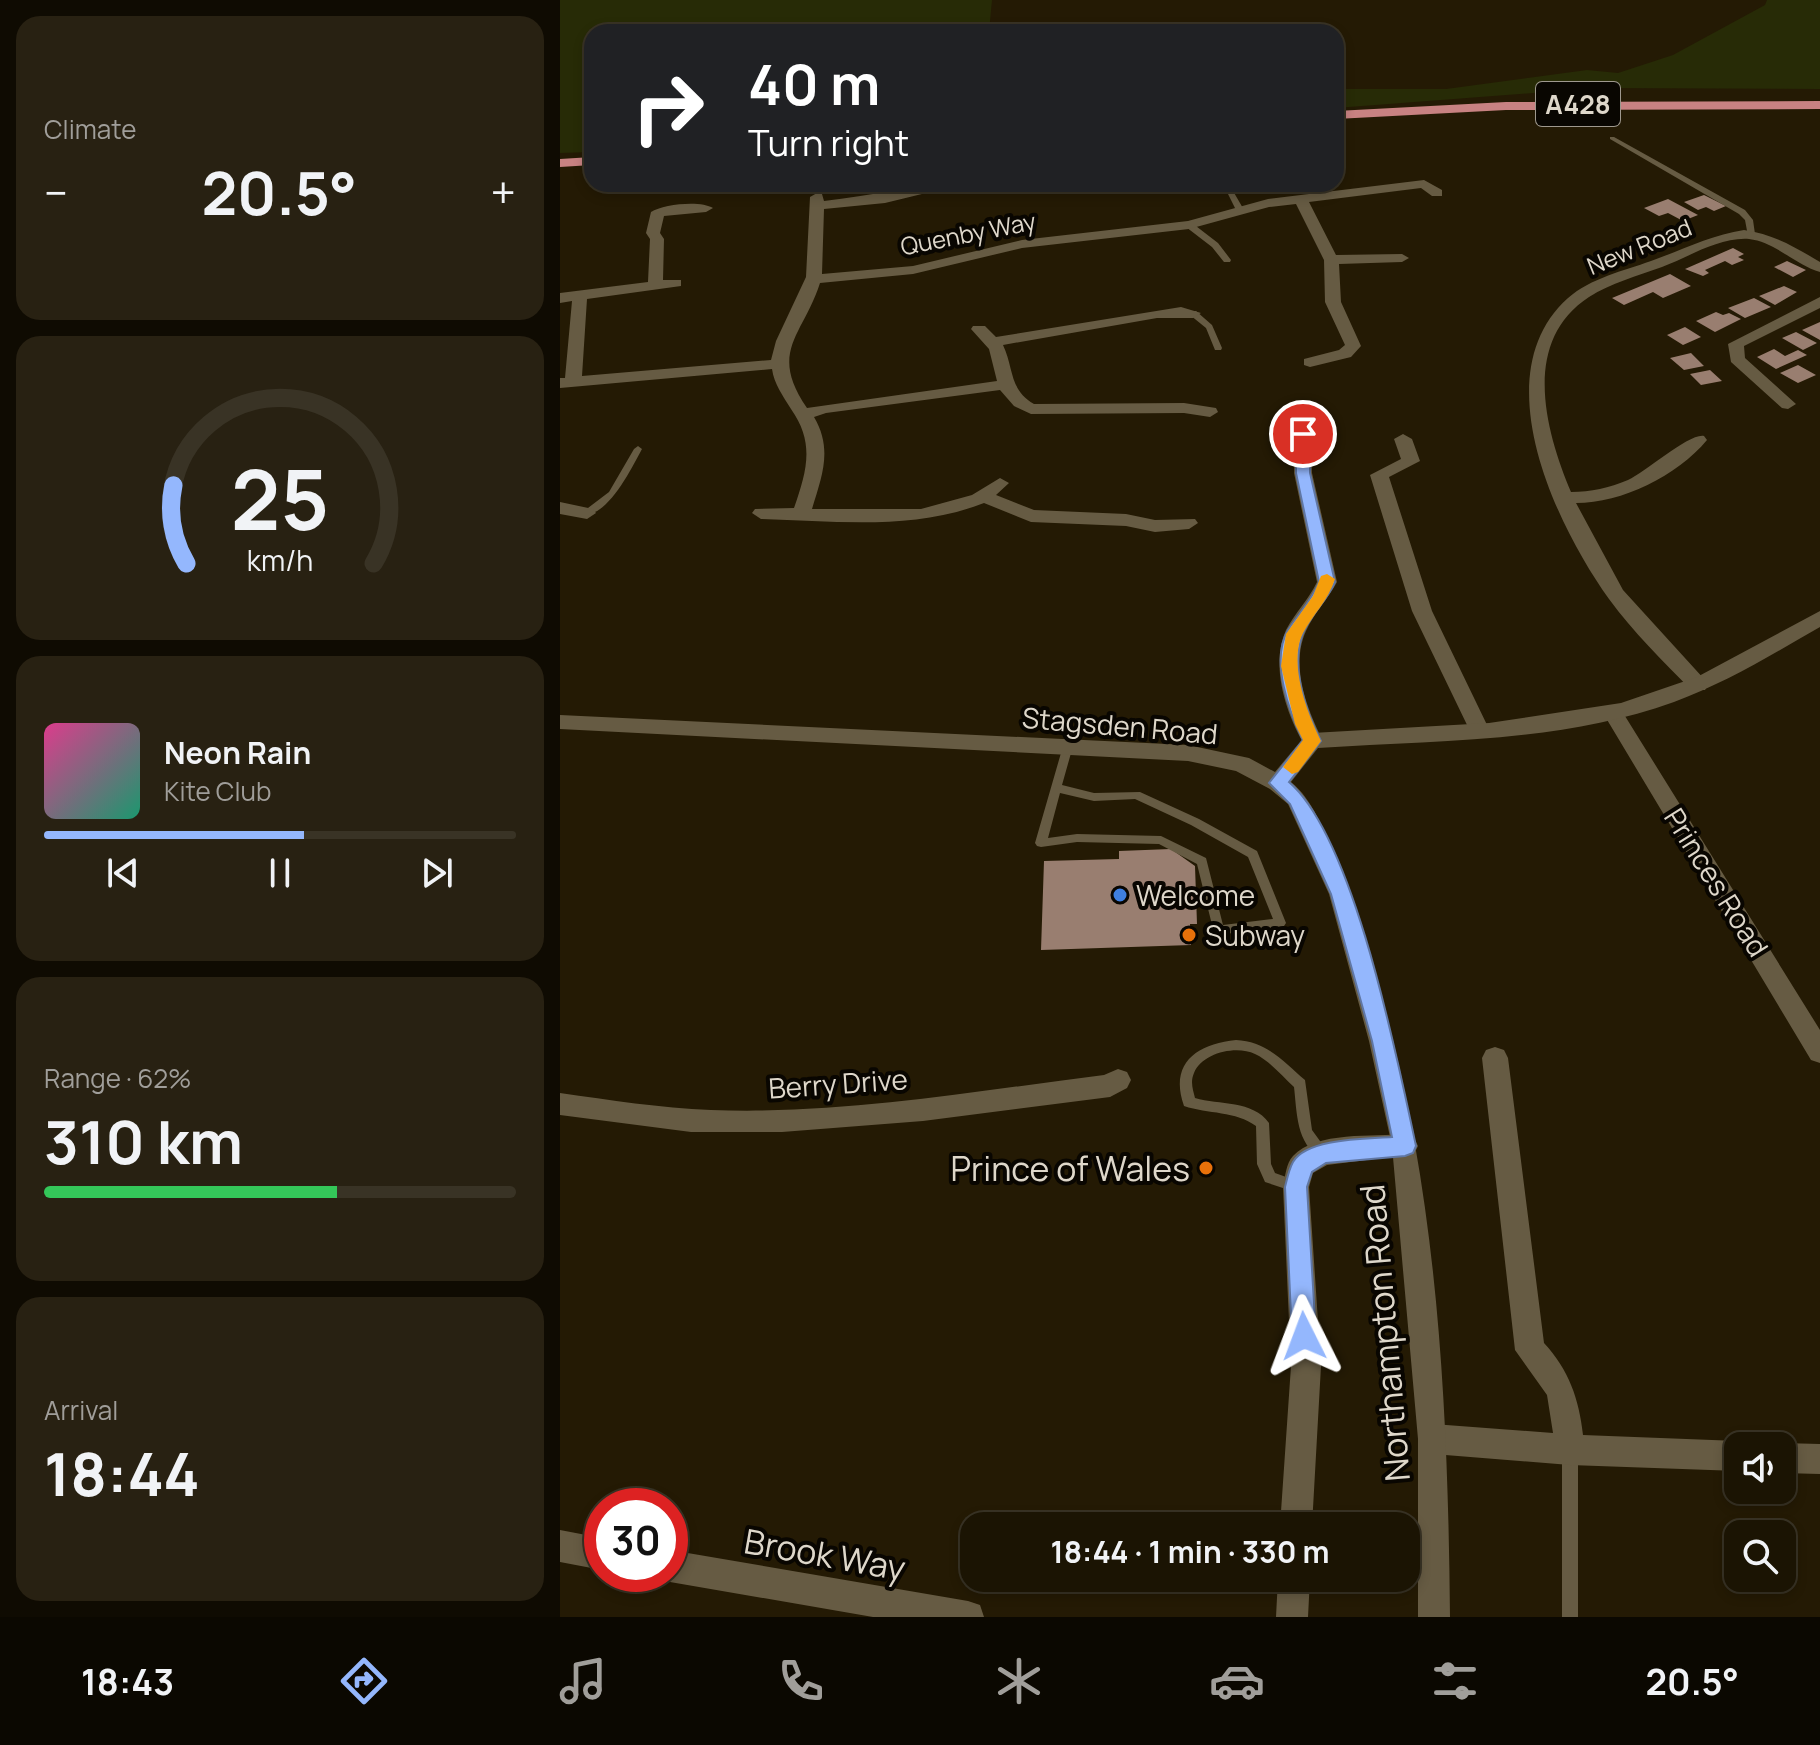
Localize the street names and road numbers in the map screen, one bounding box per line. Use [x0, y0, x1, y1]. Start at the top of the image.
road number: A428 [1536, 82, 1620, 126]
street label: Quenby Way [898, 204, 1039, 262]
street label: New Road [1582, 210, 1696, 282]
street label: Stagsden Road [1020, 698, 1220, 752]
street label: Princes Road [1656, 801, 1778, 963]
street label: Berry Drive [767, 1059, 909, 1107]
street label: Northampton Road [1348, 1183, 1420, 1483]
street label: Brook Way [741, 1517, 909, 1591]

